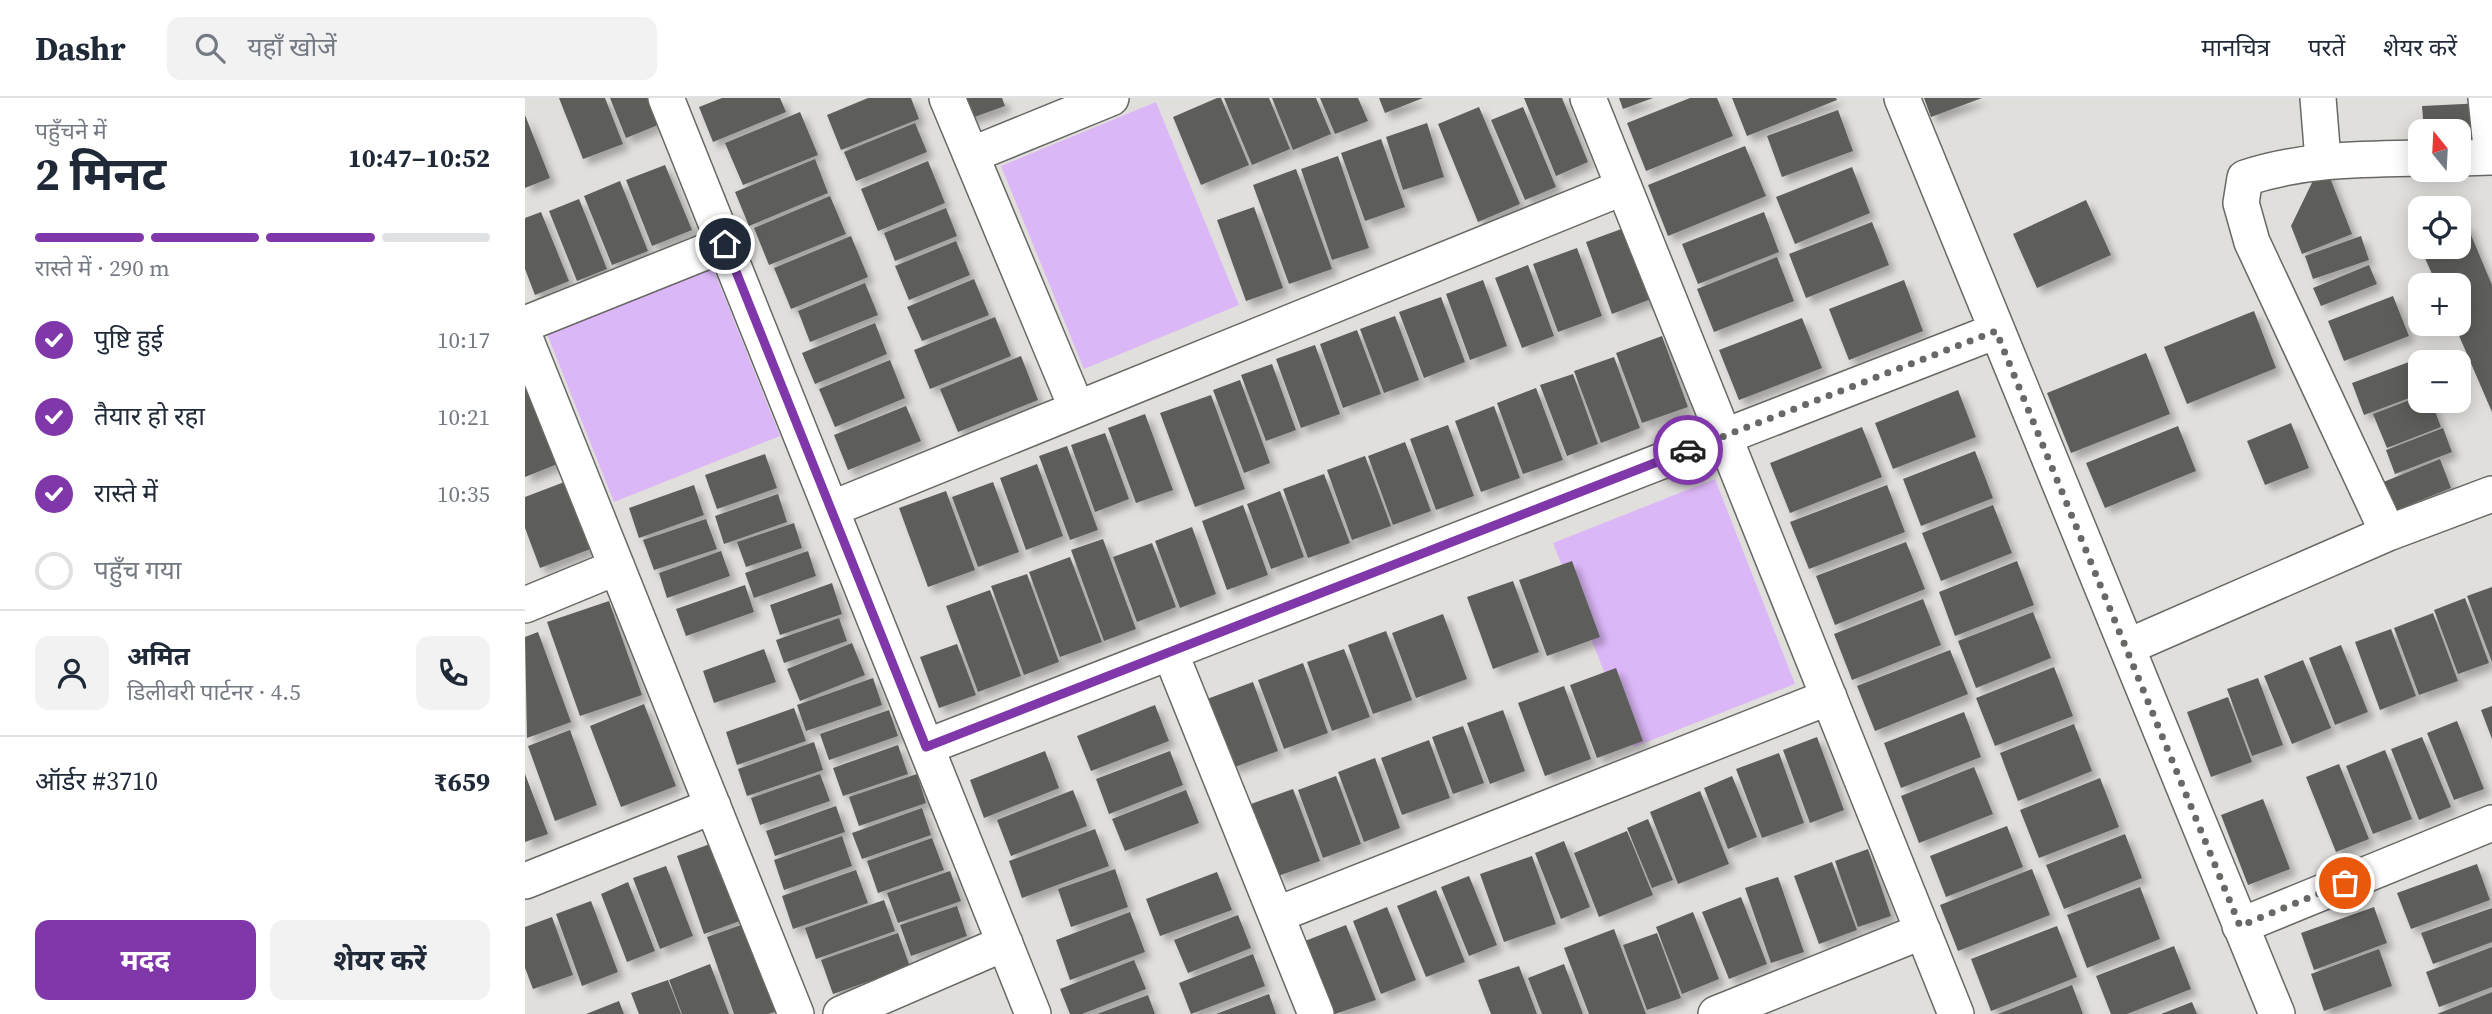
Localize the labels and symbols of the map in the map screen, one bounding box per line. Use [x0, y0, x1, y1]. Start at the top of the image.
north arrow [2408, 119, 2471, 182]
pin [695, 214, 755, 274]
courier [1653, 415, 1723, 485]
pin [2315, 853, 2375, 913]

